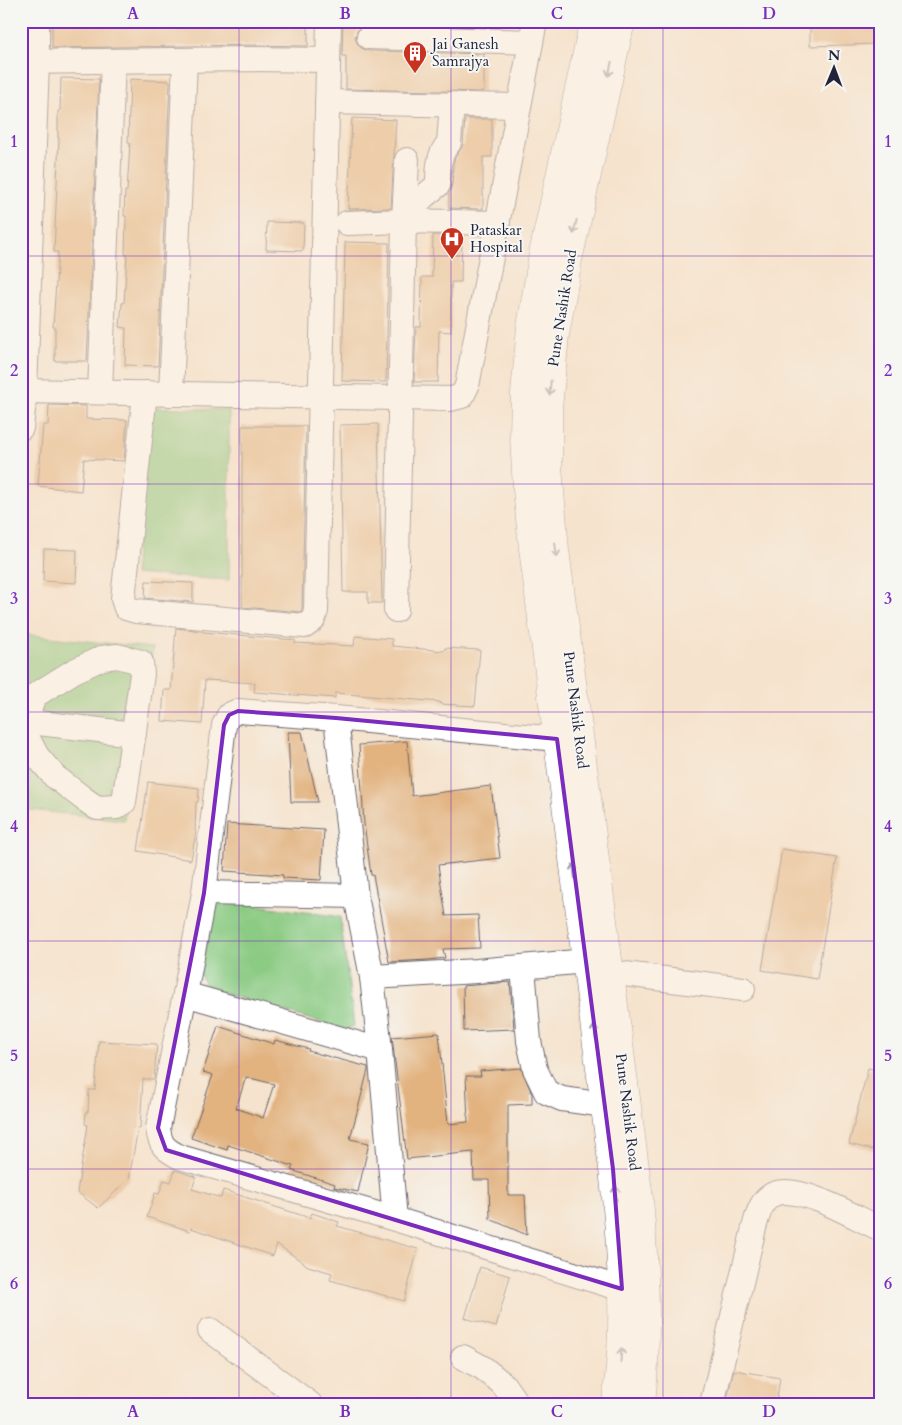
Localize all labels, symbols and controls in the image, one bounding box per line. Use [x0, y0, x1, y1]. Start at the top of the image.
text: A [127, 3, 139, 25]
text: B [339, 3, 351, 25]
text: C [551, 3, 563, 25]
text: D [762, 3, 776, 25]
place label: Jai Ganesh Samrajya [430, 34, 500, 71]
building icon: Jai Ganesh Samrajya [402, 40, 428, 74]
north arrow [810, 42, 860, 92]
text: N [828, 46, 840, 65]
one-way arrow [605, 60, 614, 76]
text: 1 [10, 131, 18, 153]
text: 1 [884, 131, 892, 153]
one-way arrow [570, 219, 579, 235]
place label: Pataskar Hospital [470, 220, 523, 257]
hospital icon: Pataskar Hospital [439, 226, 465, 260]
street label: Pune Nashik Road [543, 248, 581, 368]
text: 2 [10, 360, 18, 382]
text: 2 [884, 360, 892, 382]
one-way arrow [545, 380, 555, 396]
one-way arrow [551, 542, 561, 558]
text: 3 [10, 588, 18, 610]
text: 3 [884, 588, 892, 610]
street label: Pune Nashik Road [559, 650, 593, 770]
text: 4 [10, 816, 18, 838]
text: 4 [884, 816, 892, 838]
one-way arrow [569, 863, 579, 879]
one-way arrow [590, 1024, 600, 1040]
text: 5 [10, 1045, 18, 1067]
text: 5 [884, 1045, 892, 1067]
street label: Pune Nashik Road [611, 1052, 645, 1172]
one-way arrow [611, 1185, 621, 1201]
text: 6 [10, 1273, 18, 1295]
text: 6 [884, 1273, 892, 1295]
one-way arrow [616, 1348, 625, 1364]
text: A [127, 1401, 139, 1423]
text: B [339, 1401, 351, 1423]
text: C [551, 1401, 563, 1423]
text: D [762, 1401, 776, 1423]

